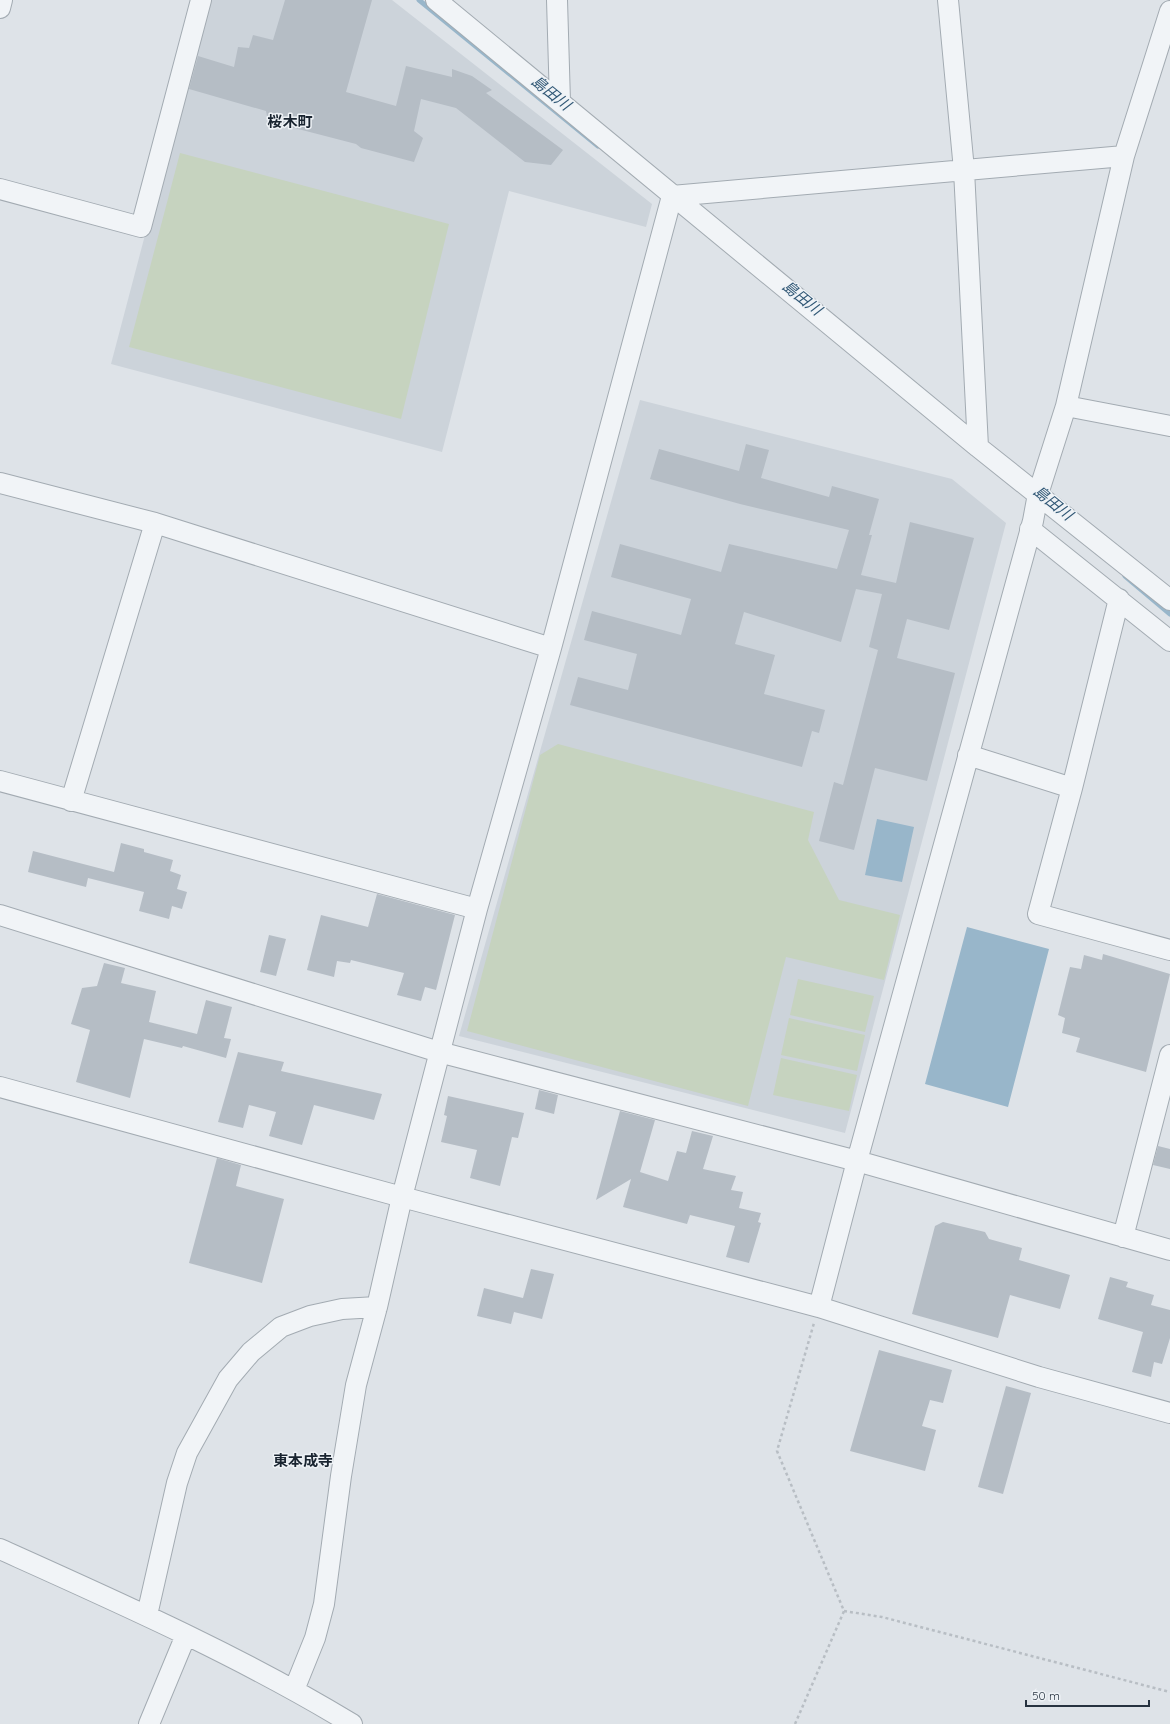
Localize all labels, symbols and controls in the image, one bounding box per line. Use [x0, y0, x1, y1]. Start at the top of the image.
water label: 島田川 [528, 71, 576, 115]
district label: 桜木町 [267, 112, 313, 131]
water label: 島田川 [779, 276, 827, 320]
water label: 島田川 [1030, 481, 1078, 525]
district label: 東本成寺 [273, 1451, 333, 1470]
scale bar [1026, 1682, 1149, 1708]
text: 50 m [1032, 1688, 1060, 1703]

